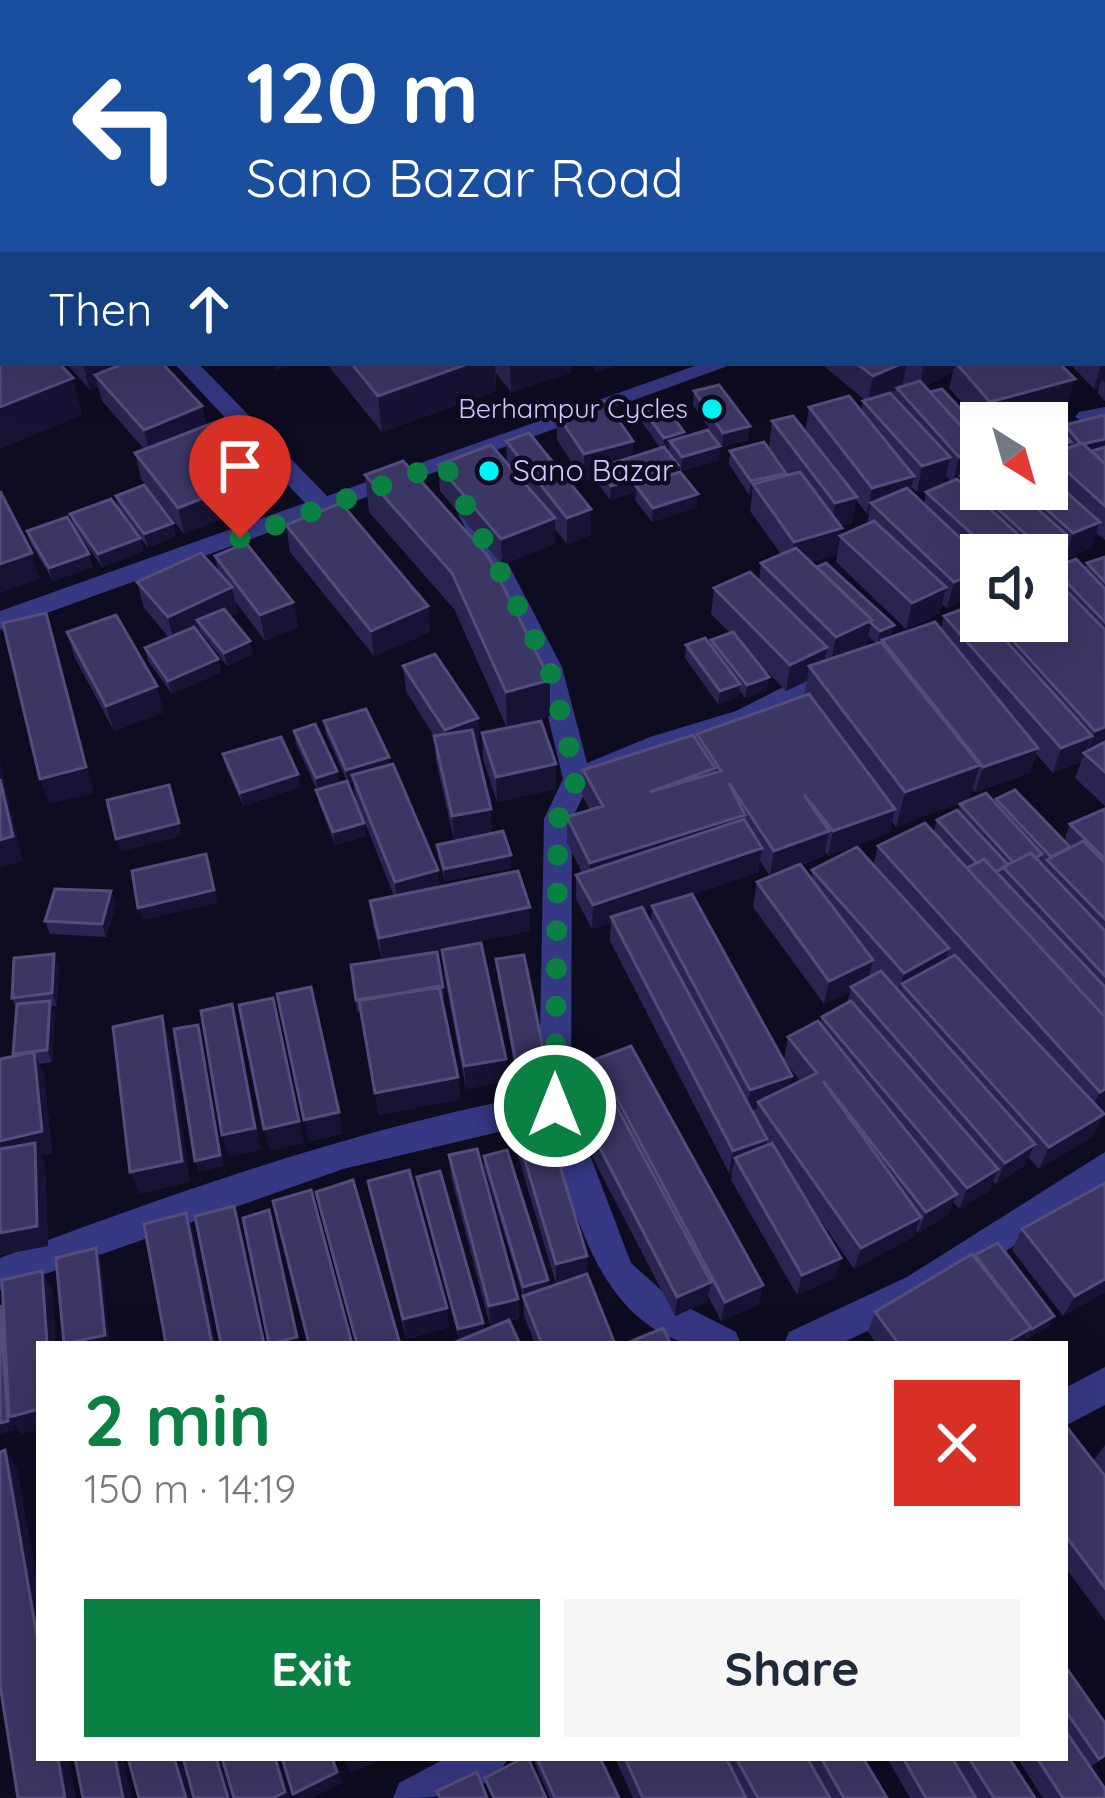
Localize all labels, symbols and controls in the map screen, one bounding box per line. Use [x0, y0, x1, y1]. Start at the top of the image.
text: 120 m [246, 39, 479, 144]
icon: left [48, 48, 204, 204]
text: Sano Bazar Road [246, 143, 684, 211]
icon: ahead [176, 276, 242, 342]
text: Then [48, 281, 152, 337]
place label: Berhampur Cycles [458, 391, 688, 425]
marker: Berhampur Cycles [699, 396, 725, 422]
north arrow [960, 402, 1068, 510]
map controls [960, 402, 1068, 642]
pin [189, 415, 291, 538]
icon: arrive [207, 433, 273, 499]
place label: Sano Bazar [513, 451, 674, 489]
marker: Sano Bazar [476, 458, 502, 484]
button: sound [960, 534, 1068, 642]
position arrow [492, 1043, 618, 1169]
text: 2 min [84, 1374, 271, 1464]
button: close [894, 1380, 1020, 1506]
text: 150 m · 14:19 [84, 1464, 296, 1513]
button: Exit [84, 1599, 540, 1737]
button: Share [564, 1599, 1020, 1737]

